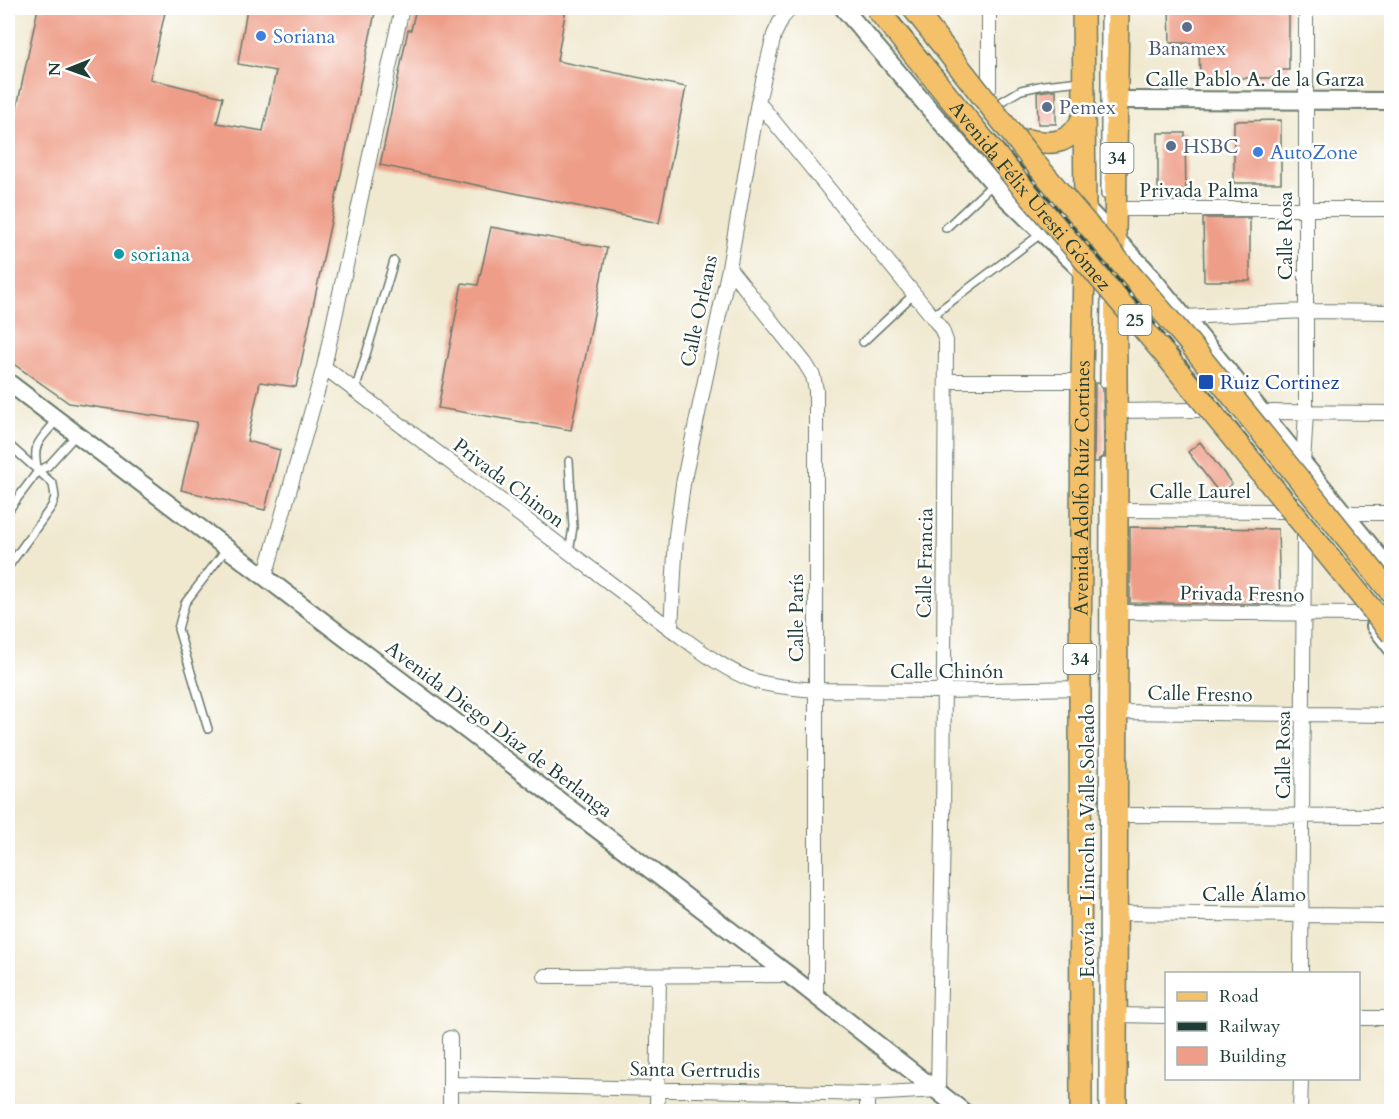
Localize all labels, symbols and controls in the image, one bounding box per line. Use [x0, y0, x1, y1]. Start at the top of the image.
marker: Banamex [1180, 20, 1194, 34]
place label: Soriana [273, 23, 336, 50]
marker: Soriana [254, 29, 268, 43]
place label: Banamex [1148, 35, 1226, 62]
north arrow [39, 39, 99, 99]
text: N [44, 62, 66, 76]
street label: Calle Pablo A. de la Garza [1145, 66, 1365, 93]
place label: Pemex [1059, 94, 1116, 121]
street label: Avenida Félix Uresti Gómez [943, 95, 1118, 296]
marker: Pemex [1040, 100, 1054, 114]
place label: HSBC [1183, 133, 1239, 160]
marker: HSBC [1164, 139, 1178, 153]
place label: AutoZone [1270, 139, 1358, 166]
road number: 34 [1100, 143, 1134, 173]
marker: AutoZone [1251, 145, 1265, 159]
street label: Privada Palma [1139, 177, 1259, 204]
street label: Calle Rosa [1272, 191, 1299, 280]
place label: soriana [131, 241, 190, 268]
marker: soriana [112, 247, 126, 261]
street label: Calle Orleans [674, 252, 724, 370]
road number: 25 [1118, 305, 1152, 335]
street label: Avenida Adolfo Ruíz Cortines [1067, 360, 1096, 616]
place label: Ruiz Cortinez [1220, 369, 1340, 396]
marker: Ruiz Cortinez [1197, 373, 1215, 391]
street label: Privada Chinon [448, 432, 571, 534]
street label: Calle Laurel [1149, 478, 1251, 505]
street label: Calle Francia [911, 507, 939, 619]
street label: Calle París [783, 574, 810, 662]
street label: Privada Fresno [1179, 579, 1305, 609]
street label: Avenida Diego Díaz de Berlanga [380, 634, 619, 824]
road number: 34 [1064, 644, 1096, 674]
street label: Calle Chinón [890, 658, 1005, 685]
street label: Calle Fresno [1147, 680, 1253, 708]
street label: Ecovía - Lincoln a Valle Soleado [1074, 704, 1101, 978]
street label: Calle Rosa [1270, 710, 1297, 799]
street label: Calle Álamo [1202, 881, 1306, 908]
legend [1165, 972, 1360, 1080]
text: Road [1219, 984, 1259, 1009]
text: Railway [1219, 1014, 1281, 1039]
text: Building [1219, 1044, 1287, 1069]
street label: Santa Gertrudis [630, 1055, 760, 1085]

